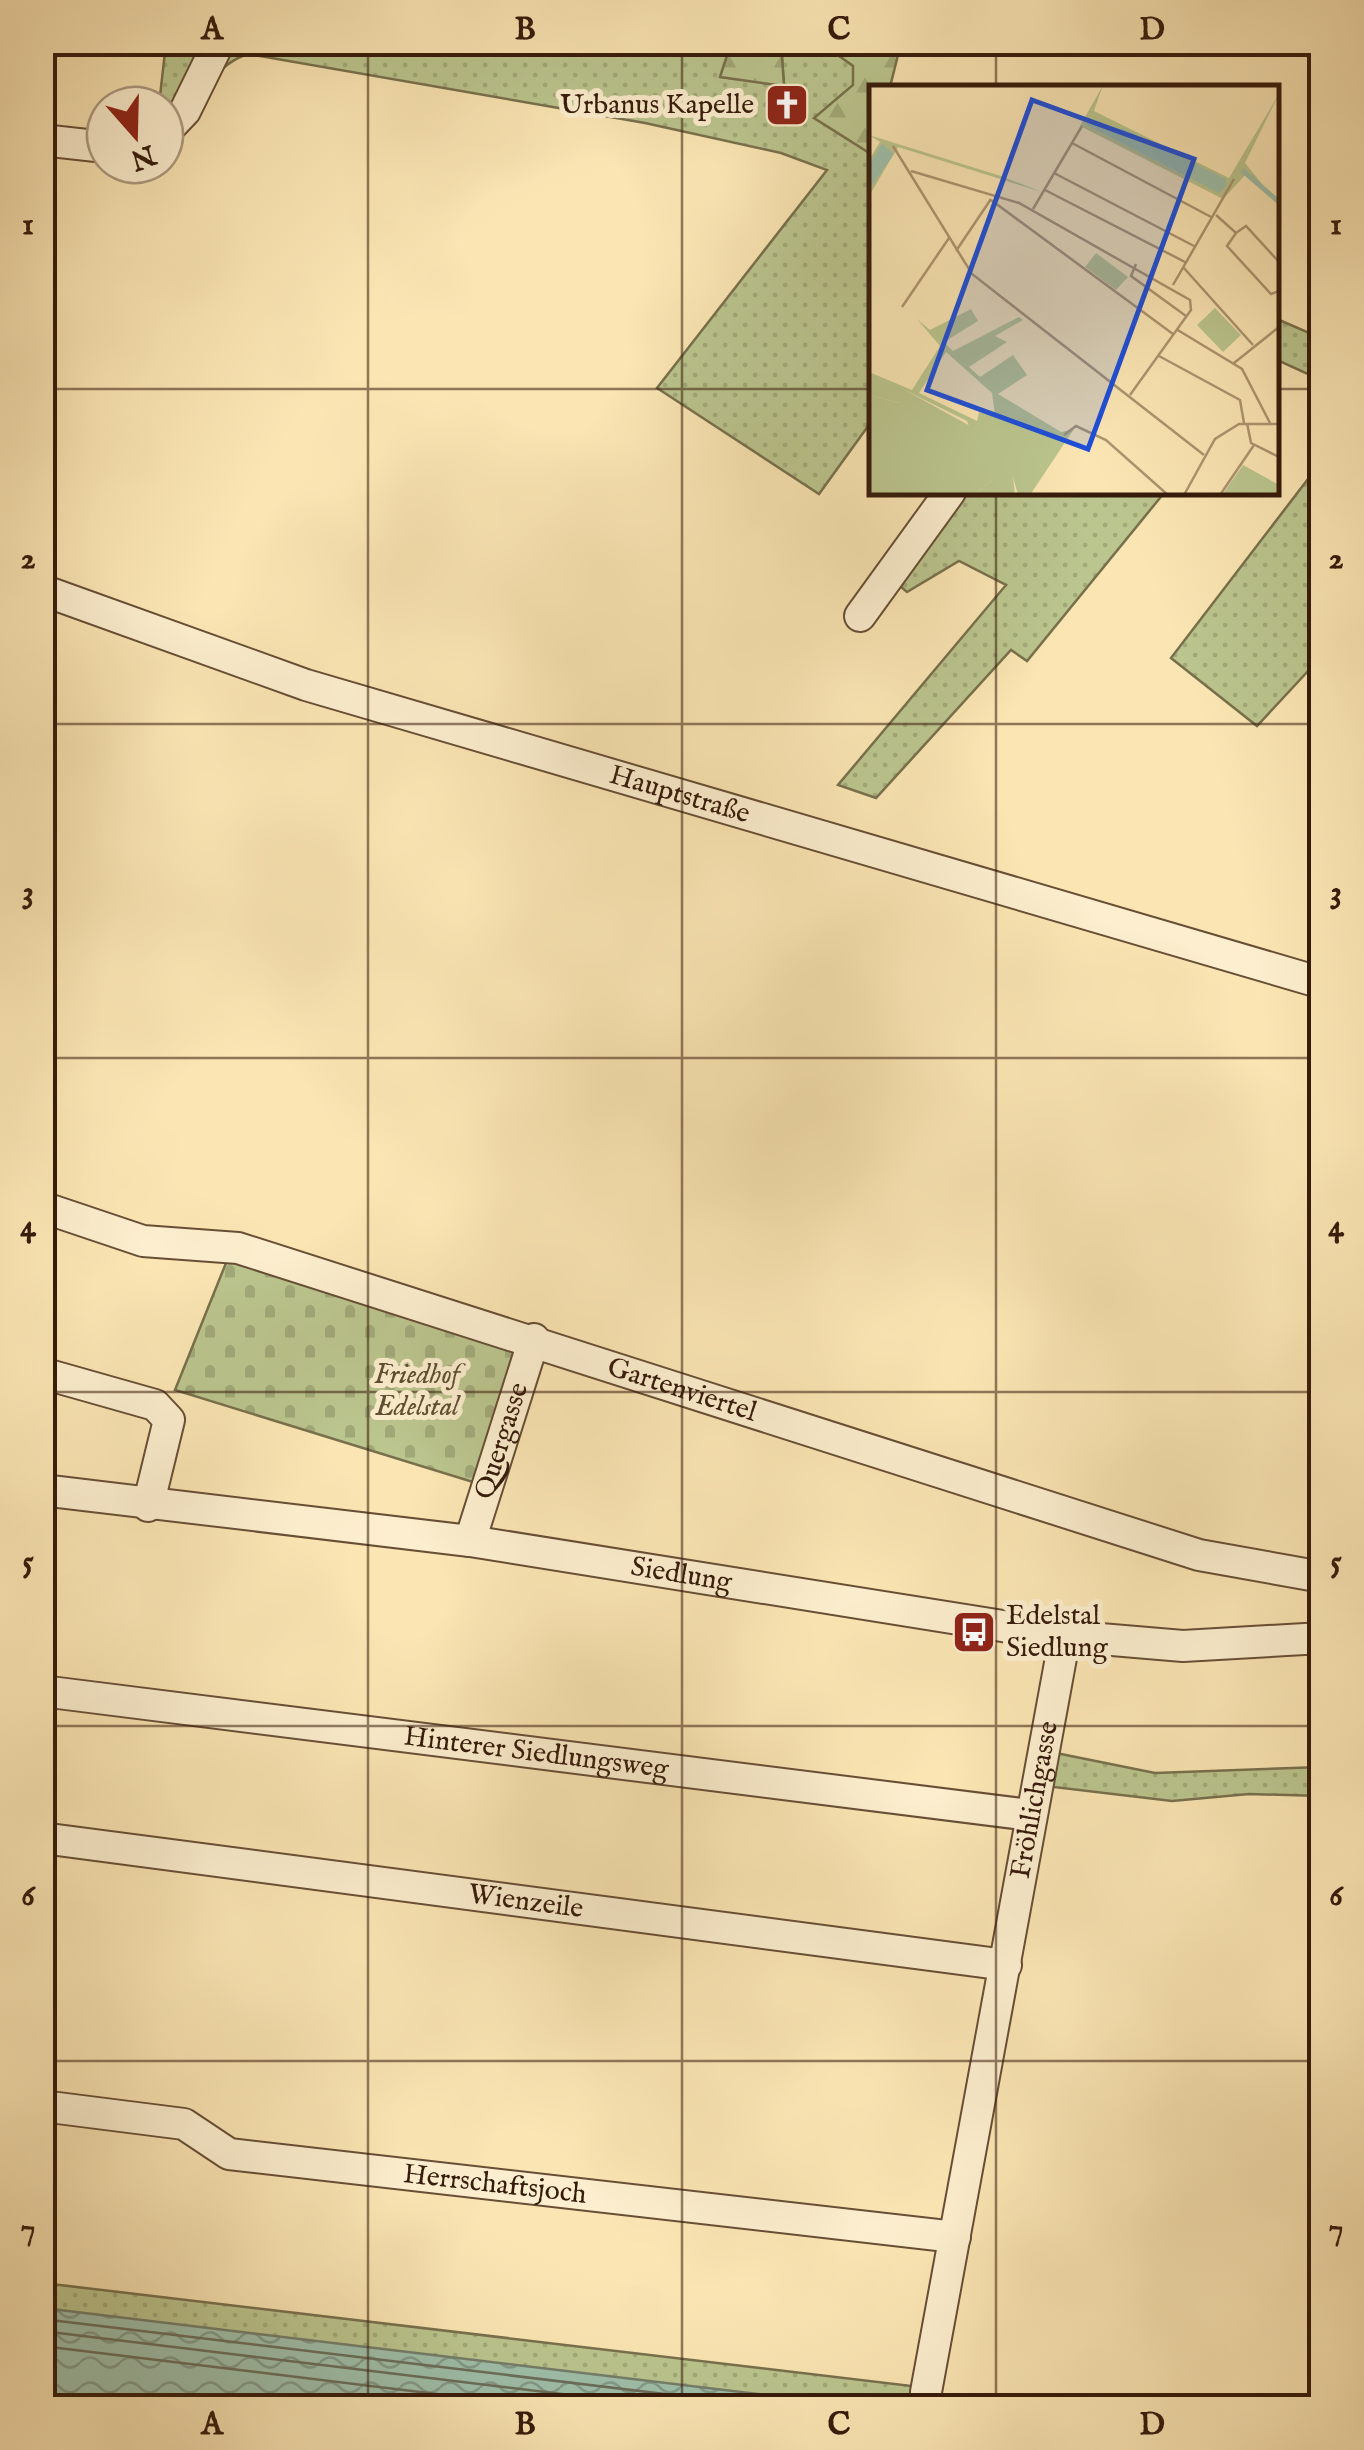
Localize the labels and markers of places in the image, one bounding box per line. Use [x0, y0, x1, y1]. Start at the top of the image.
church icon: Urbanus Kapelle [764, 82, 810, 128]
place label: Urbanus Kapelle [560, 88, 754, 123]
place label: Edelstal Siedlung [1006, 1599, 1108, 1666]
bus stop icon: Edelstal Siedlung [951, 1609, 997, 1655]

